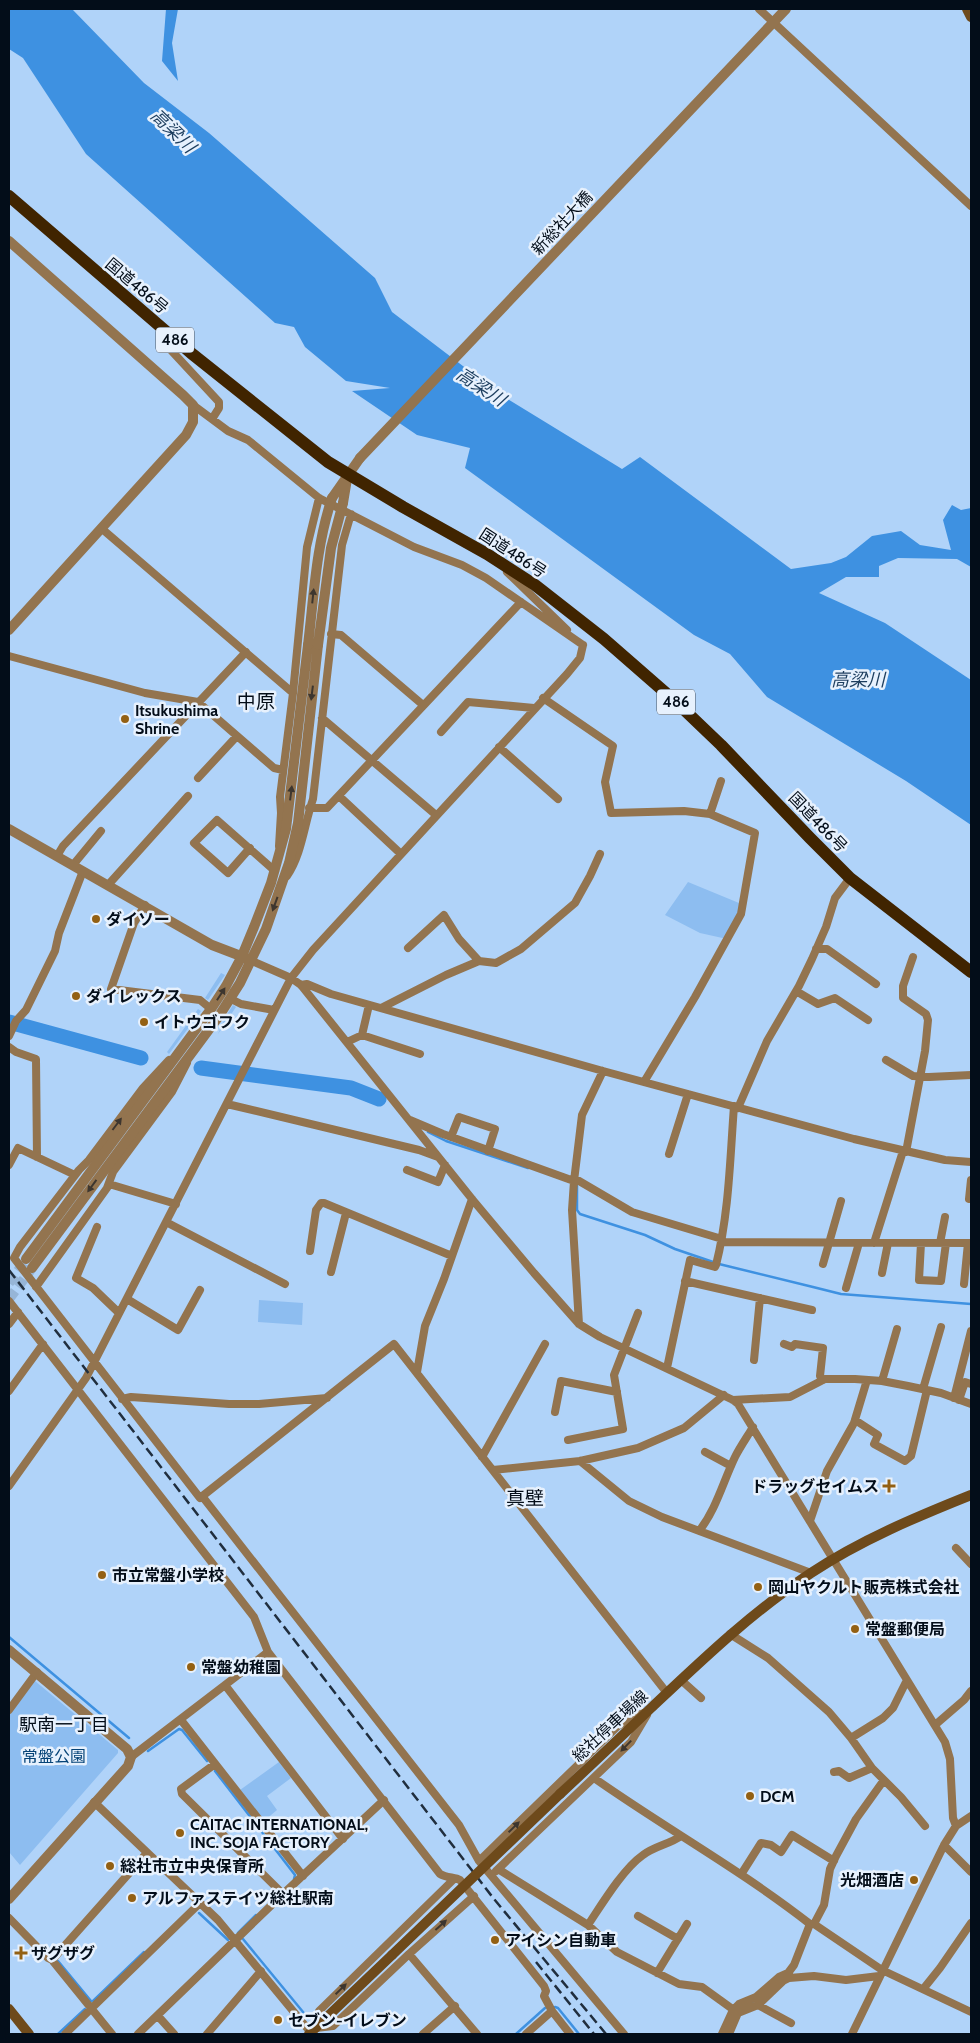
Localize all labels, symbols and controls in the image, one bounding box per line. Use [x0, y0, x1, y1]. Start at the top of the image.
water label: 高梁川 [146, 104, 202, 159]
street label: 新総社大橋 [528, 187, 596, 259]
street label: 国道486号 [102, 254, 172, 318]
road number: 486 [156, 328, 194, 352]
water label: 高梁川 [452, 363, 511, 412]
street label: 国道486号 [476, 524, 550, 582]
one-way arrow [310, 588, 318, 604]
water label: 高梁川 [831, 669, 887, 691]
one-way arrow [308, 686, 316, 702]
district label: 中原 [237, 690, 275, 713]
road number: 486 [657, 690, 695, 714]
place label: Itsukushima Shrine [135, 701, 218, 738]
marker: Itsukushima Shrine [119, 713, 131, 725]
one-way arrow [287, 785, 295, 801]
street label: 国道486号 [785, 788, 851, 856]
one-way arrow [271, 897, 278, 912]
place label: ダイソー [106, 910, 170, 929]
marker: ダイソー [90, 913, 102, 925]
place label: ダイレックス [86, 987, 182, 1006]
one-way arrow [216, 988, 226, 1001]
marker: ダイレックス [70, 990, 82, 1002]
place label: イトウゴフク [154, 1013, 250, 1032]
marker: イトウゴフク [138, 1016, 150, 1028]
one-way arrow [111, 1118, 122, 1131]
one-way arrow [87, 1179, 98, 1192]
place label: ドラッグセイムス [751, 1477, 879, 1496]
marker: ドラッグセイムス [883, 1480, 895, 1492]
district label: 真壁 [506, 1487, 544, 1510]
place label: 市立常盤小学校 [112, 1566, 224, 1585]
marker: 市立常盤小学校 [96, 1569, 108, 1581]
place label: 岡山ヤクルト販売株式会社 [768, 1578, 960, 1597]
marker: 岡山ヤクルト販売株式会社 [752, 1581, 764, 1593]
place label: 常盤郵便局 [865, 1620, 945, 1639]
marker: 常盤郵便局 [849, 1623, 861, 1635]
place label: 常盤幼稚園 [201, 1658, 281, 1677]
marker: 常盤幼稚園 [185, 1661, 197, 1673]
street label: 総社停車場線 [568, 1686, 652, 1766]
district label: 駅南一丁目 [19, 1714, 109, 1736]
one-way arrow [620, 1740, 632, 1752]
park label: 常盤公園 [22, 1747, 86, 1766]
place label: DCM [760, 1787, 795, 1806]
marker: DCM [744, 1790, 756, 1802]
place label: CAITAC INTERNATIONAL, INC. SOJA FACTORY [190, 1815, 368, 1852]
one-way arrow [507, 1821, 519, 1833]
marker: CAITAC INTERNATIONAL, INC. SOJA FACTORY [174, 1827, 186, 1839]
place label: 総社市立中央保育所 [120, 1857, 264, 1876]
marker: 総社市立中央保育所 [104, 1860, 116, 1872]
place label: 光畑酒店 [840, 1871, 904, 1890]
marker: 光畑酒店 [908, 1874, 920, 1886]
place label: アルファステイツ総社駅南 [142, 1889, 334, 1908]
marker: アルファステイツ総社駅南 [126, 1892, 138, 1904]
one-way arrow [435, 1919, 448, 1930]
place label: アイシン自動車 [505, 1931, 616, 1950]
marker: アイシン自動車 [489, 1934, 501, 1946]
place label: ザグザグ [31, 1944, 95, 1963]
marker: ザグザグ [15, 1947, 27, 1959]
one-way arrow [335, 1983, 347, 1995]
place label: セブン-イレブン [288, 2011, 407, 2030]
marker: セブン-イレブン [272, 2014, 284, 2026]

